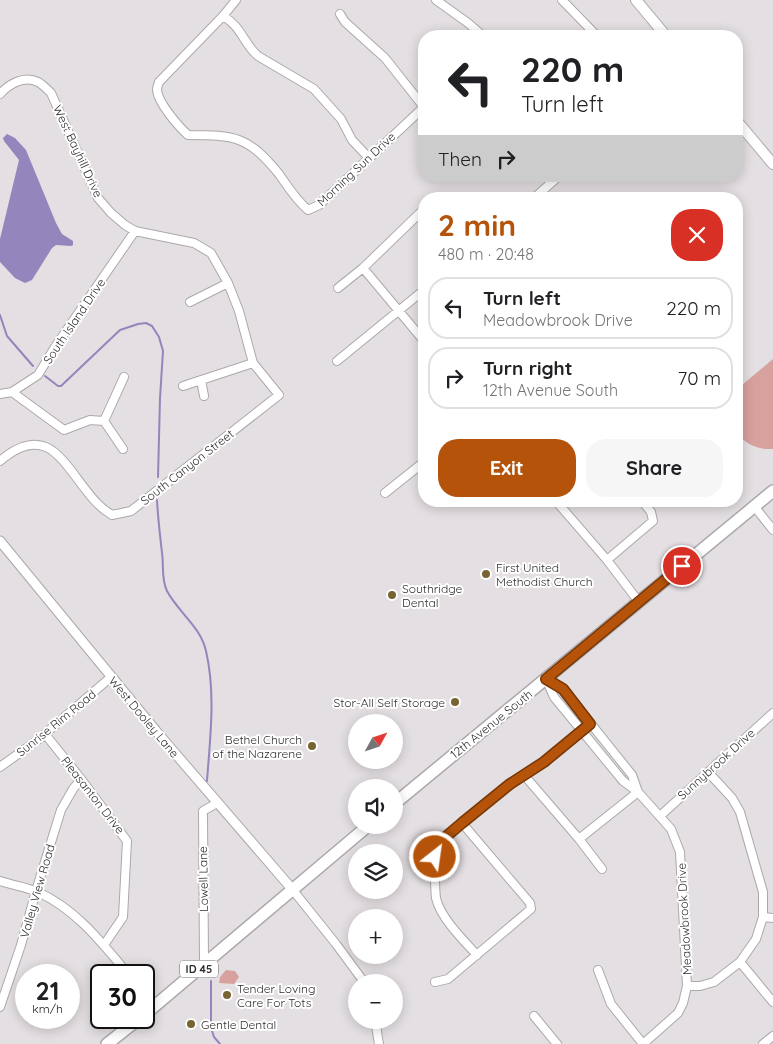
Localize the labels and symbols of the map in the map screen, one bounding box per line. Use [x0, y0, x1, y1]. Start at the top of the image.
street label: West Bayhill Drive [50, 102, 106, 200]
street label: Morning Sun Drive [314, 129, 398, 209]
street label: South Island Drive [40, 275, 108, 367]
street label: South Canyon Street [137, 426, 237, 508]
pin [661, 545, 703, 587]
place label: First United Methodist Church [496, 560, 593, 589]
marker: First United Methodist Church [480, 568, 492, 580]
place label: Southridge Dental [402, 581, 462, 610]
marker: Southridge Dental [386, 589, 398, 601]
street label: West Dooley Lane [106, 673, 182, 761]
street label: Sunrise Rim Road [13, 686, 99, 760]
street label: 12th Avenue South [447, 686, 535, 762]
place label: Stor-All Self Storage [333, 695, 445, 710]
marker: Stor-All Self Storage [449, 696, 461, 708]
north arrow [348, 714, 402, 769]
street label: Sunnybrook Drive [674, 725, 758, 803]
place label: Bethel Church of the Nazarene [212, 732, 302, 761]
marker: Bethel Church of the Nazarene [306, 740, 318, 752]
street label: Pleasanton Drive [58, 753, 128, 837]
position arrow [408, 830, 460, 882]
street label: Valley View Road [16, 842, 58, 940]
street label: Lowell Lane [195, 846, 211, 912]
street label: Meadowbrook Drive [674, 862, 694, 975]
road number: ID 45 [180, 961, 218, 978]
speed limit sign: 30 [90, 964, 155, 1029]
place label: Tender Loving Care For Tots [237, 981, 315, 1010]
marker: Tender Loving Care For Tots [221, 989, 233, 1001]
place label: Gentle Dental [201, 1017, 276, 1032]
marker: Gentle Dental [185, 1018, 197, 1030]

